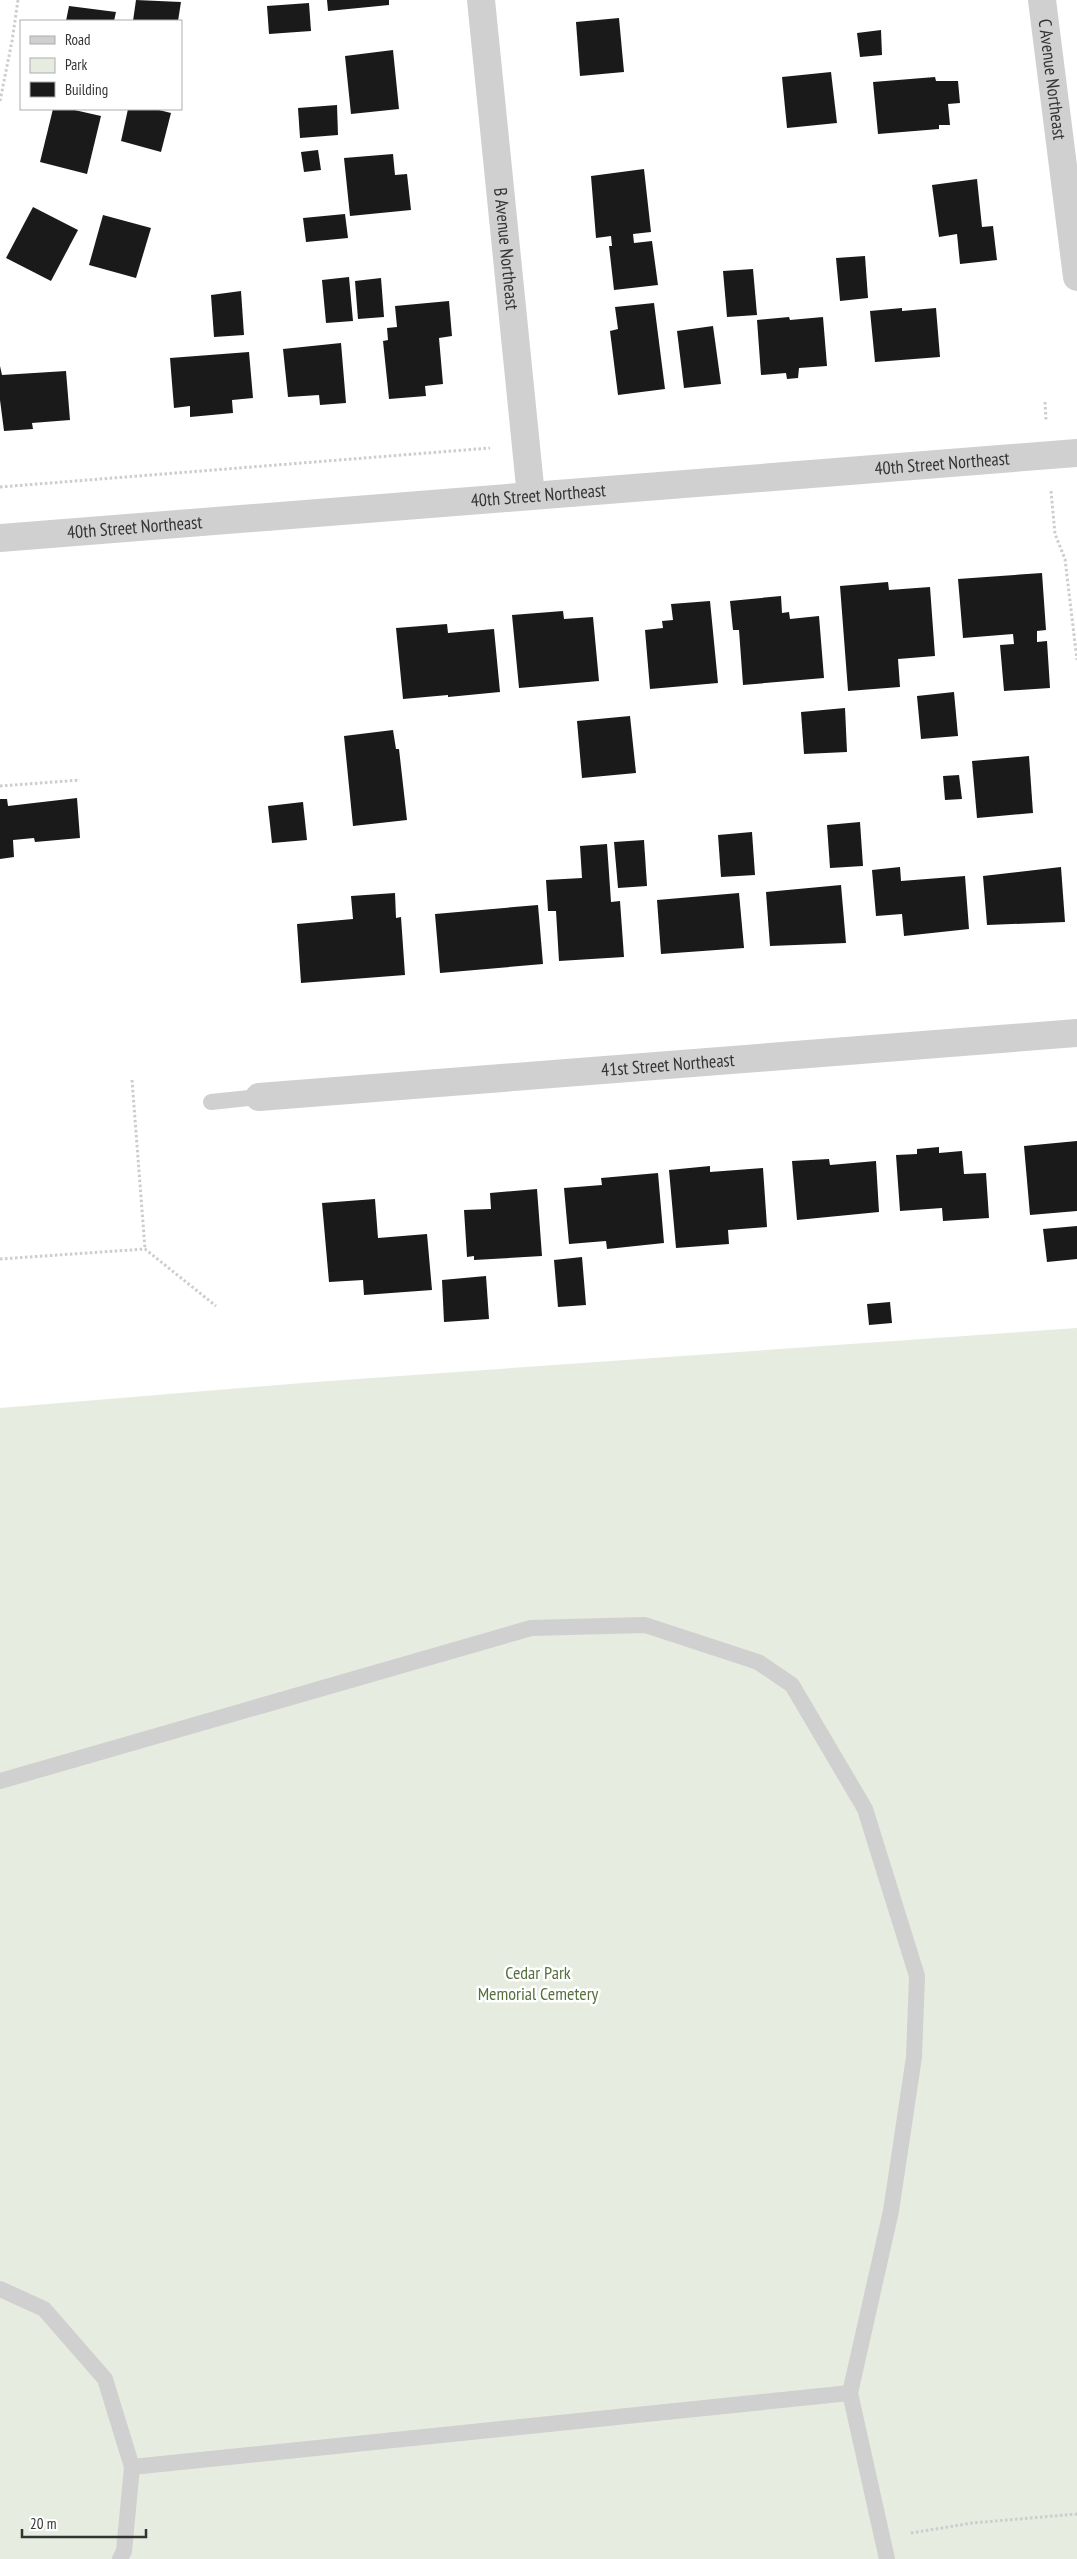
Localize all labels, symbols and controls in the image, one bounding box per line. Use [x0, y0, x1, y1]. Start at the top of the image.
street label: C Avenue Northeast [1033, 17, 1072, 141]
legend [20, 20, 182, 110]
text: Road [65, 30, 91, 49]
text: Park [65, 55, 87, 74]
text: Building [65, 80, 108, 99]
street label: B Avenue Northeast [489, 187, 524, 311]
street label: 40th Street Northeast [874, 446, 1010, 480]
street label: 40th Street Northeast [470, 478, 607, 512]
street label: 40th Street Northeast [66, 510, 203, 544]
street label: 41st Street Northeast [600, 1048, 735, 1081]
park label: Cedar Park Memorial Cemetery [478, 1961, 599, 2005]
scale bar [22, 2506, 146, 2538]
text: 20 m [30, 2514, 56, 2533]

